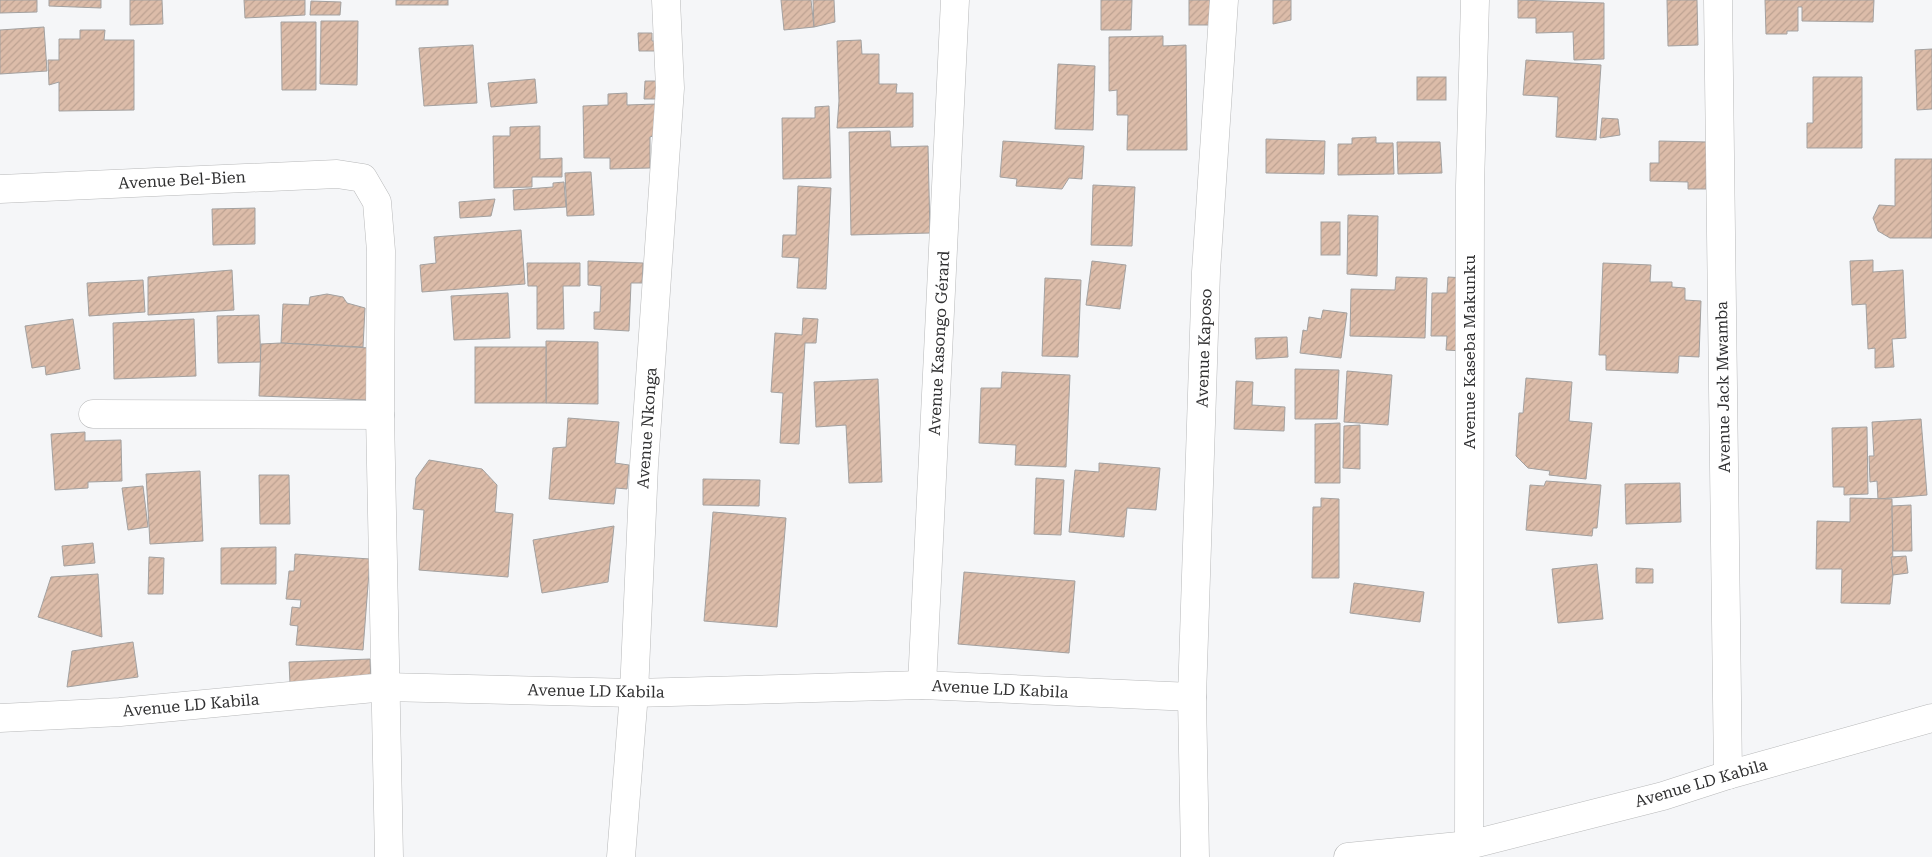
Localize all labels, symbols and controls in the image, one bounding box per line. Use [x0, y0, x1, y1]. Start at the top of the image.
street label: Avenue Bel-Bien [118, 167, 246, 193]
street label: Avenue Kasongo Gérard [925, 250, 953, 436]
street label: Avenue Kaseba Makunku [1460, 255, 1479, 449]
street label: Avenue Kaposo [1192, 288, 1216, 408]
street label: Avenue Jack Mwamba [1712, 301, 1734, 473]
street label: Avenue Nkonga [633, 366, 661, 489]
street label: Avenue LD Kabila [931, 676, 1069, 702]
street label: Avenue LD Kabila [527, 680, 665, 702]
street label: Avenue LD Kabila [122, 690, 260, 720]
street label: Avenue LD Kabila [1633, 755, 1770, 811]

